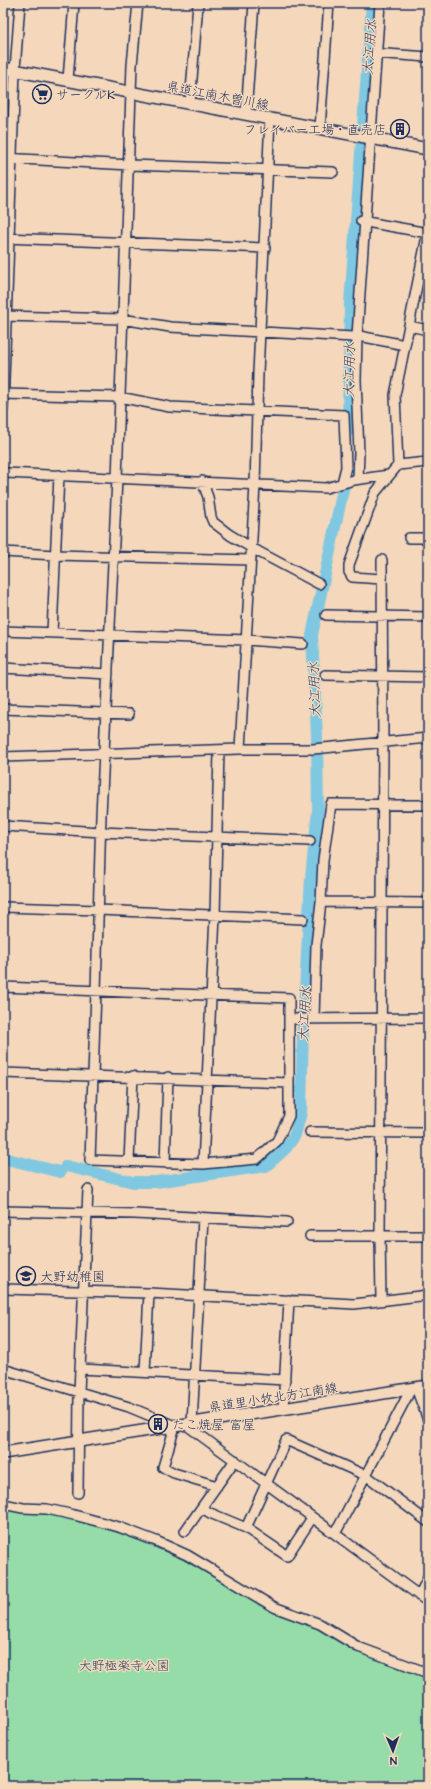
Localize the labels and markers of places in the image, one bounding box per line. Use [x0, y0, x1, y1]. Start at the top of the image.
supermarket icon: サークルK [31, 83, 53, 105]
place label: サークルK [56, 86, 115, 104]
building icon: フレイバー工場・直売店 [389, 118, 411, 140]
place label: フレイバー工場・直売店 [244, 121, 386, 139]
school or university icon: 大野幼稚園 [15, 1265, 37, 1287]
place label: 大野幼稚園 [40, 1268, 105, 1286]
building icon: たこ焼屋 富屋 [147, 1413, 169, 1435]
place label: たこ焼屋 富屋 [172, 1416, 255, 1434]

